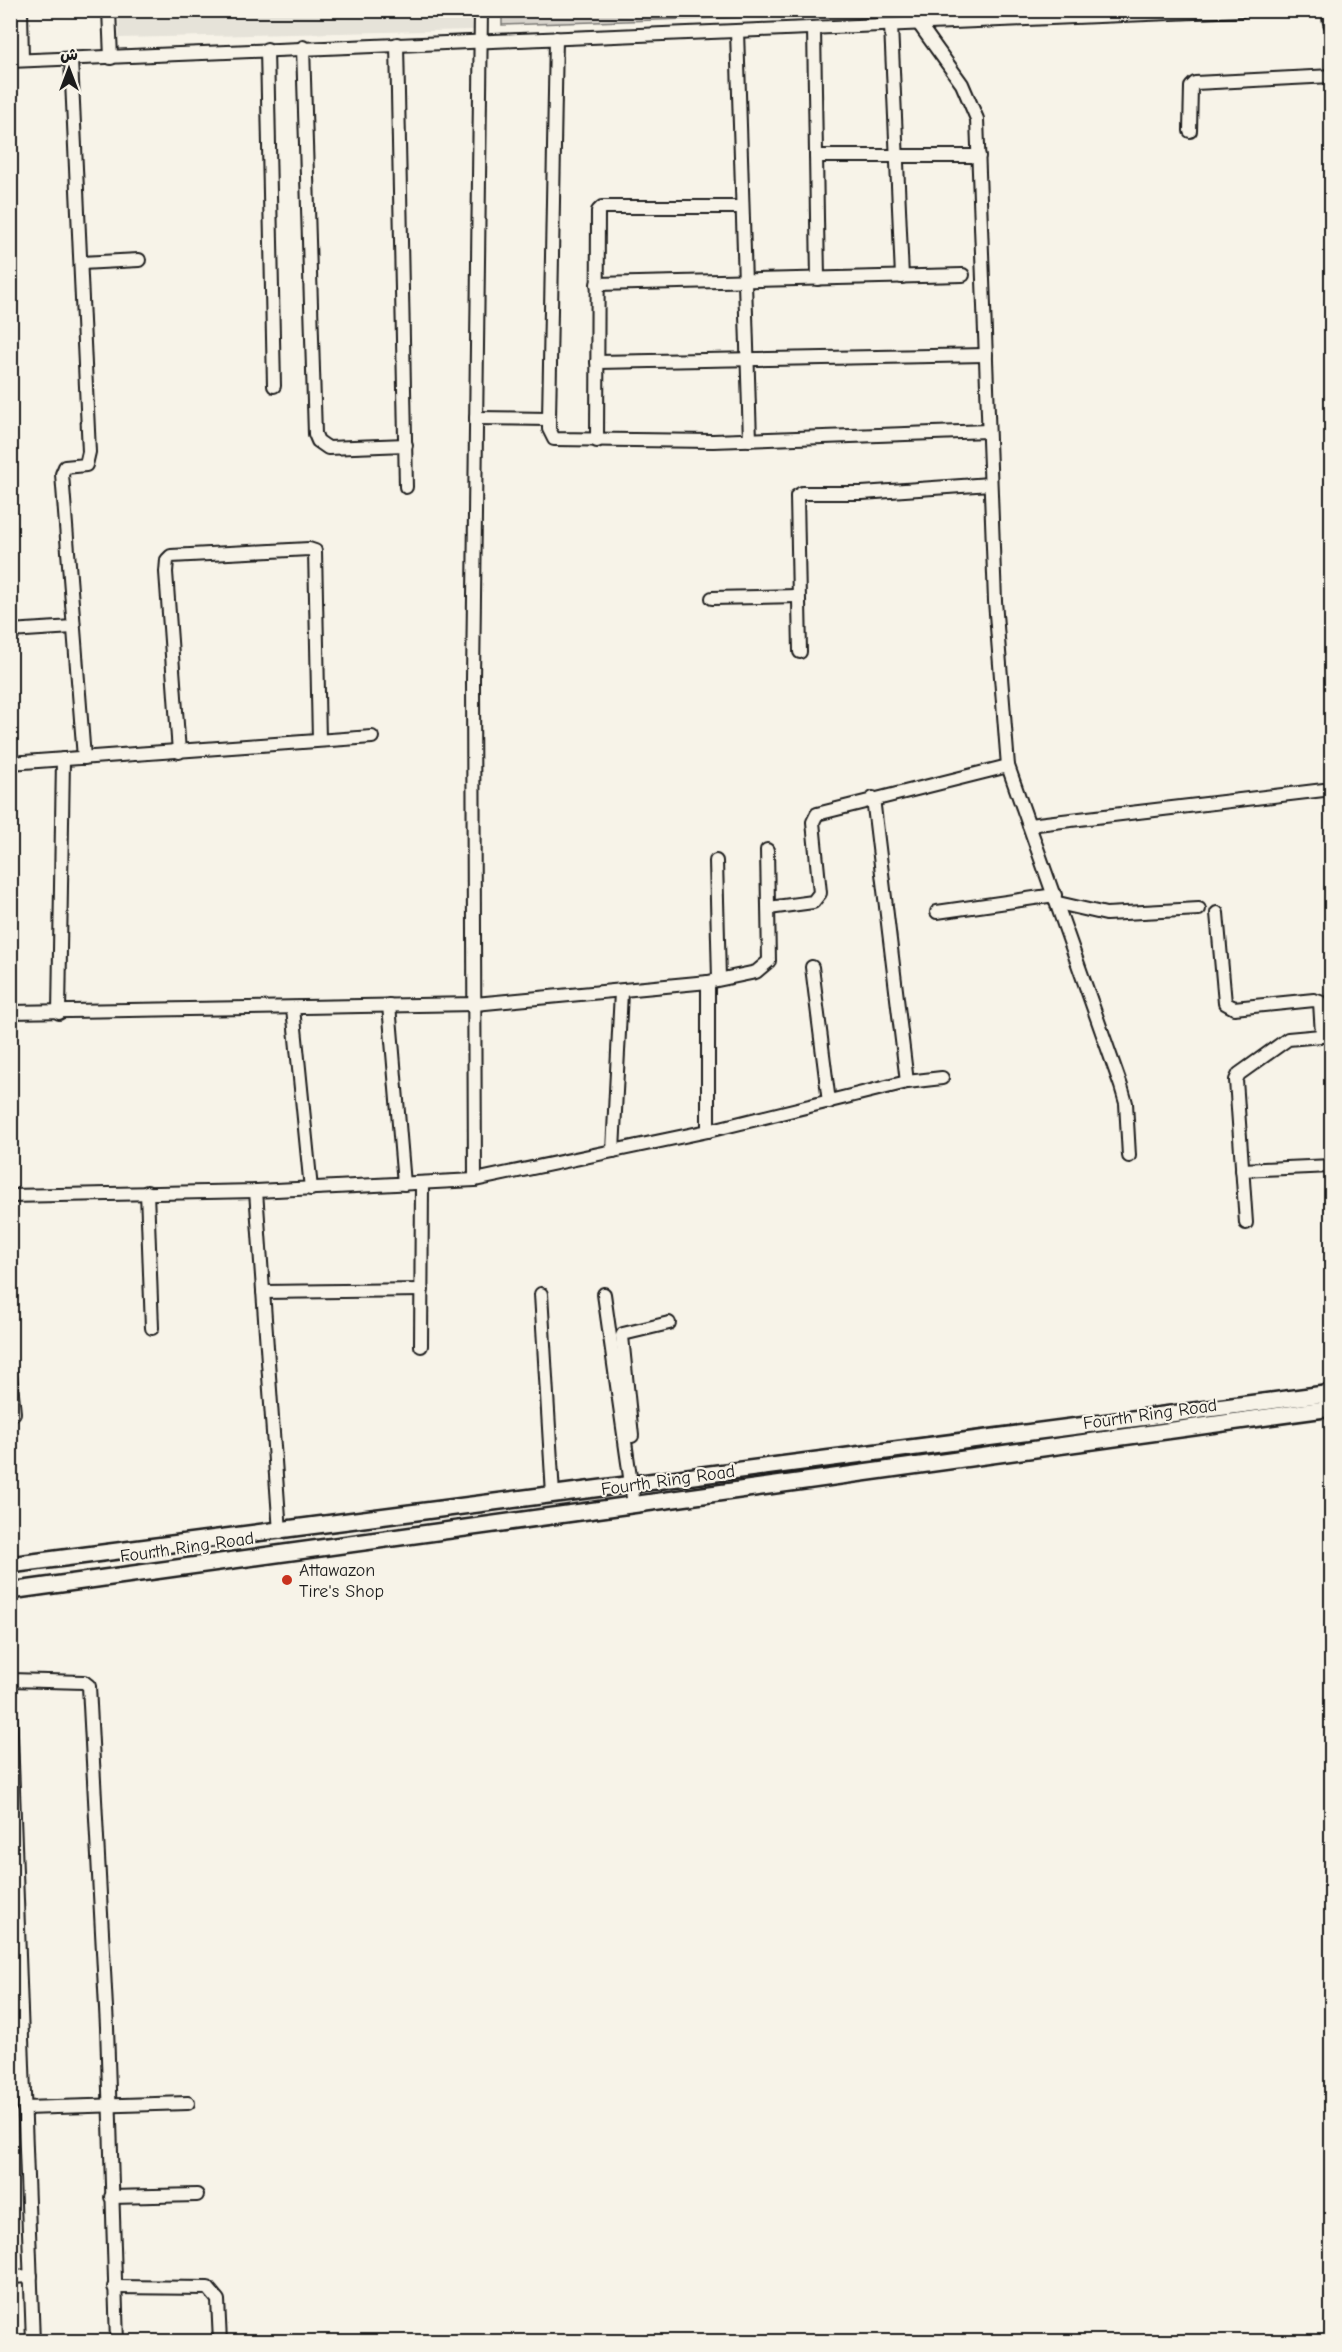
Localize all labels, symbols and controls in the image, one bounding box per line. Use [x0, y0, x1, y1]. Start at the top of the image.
north arrow [39, 39, 99, 99]
text: ش [60, 46, 78, 64]
street label: Fourth Ring Road [1082, 1395, 1218, 1434]
street label: Fourth Ring Road [600, 1461, 736, 1500]
street label: Fourth Ring Road [119, 1528, 255, 1567]
place label: Attawazon Tire's Shop [299, 1560, 384, 1602]
marker: Attawazon Tire's Shop [280, 1573, 294, 1587]

